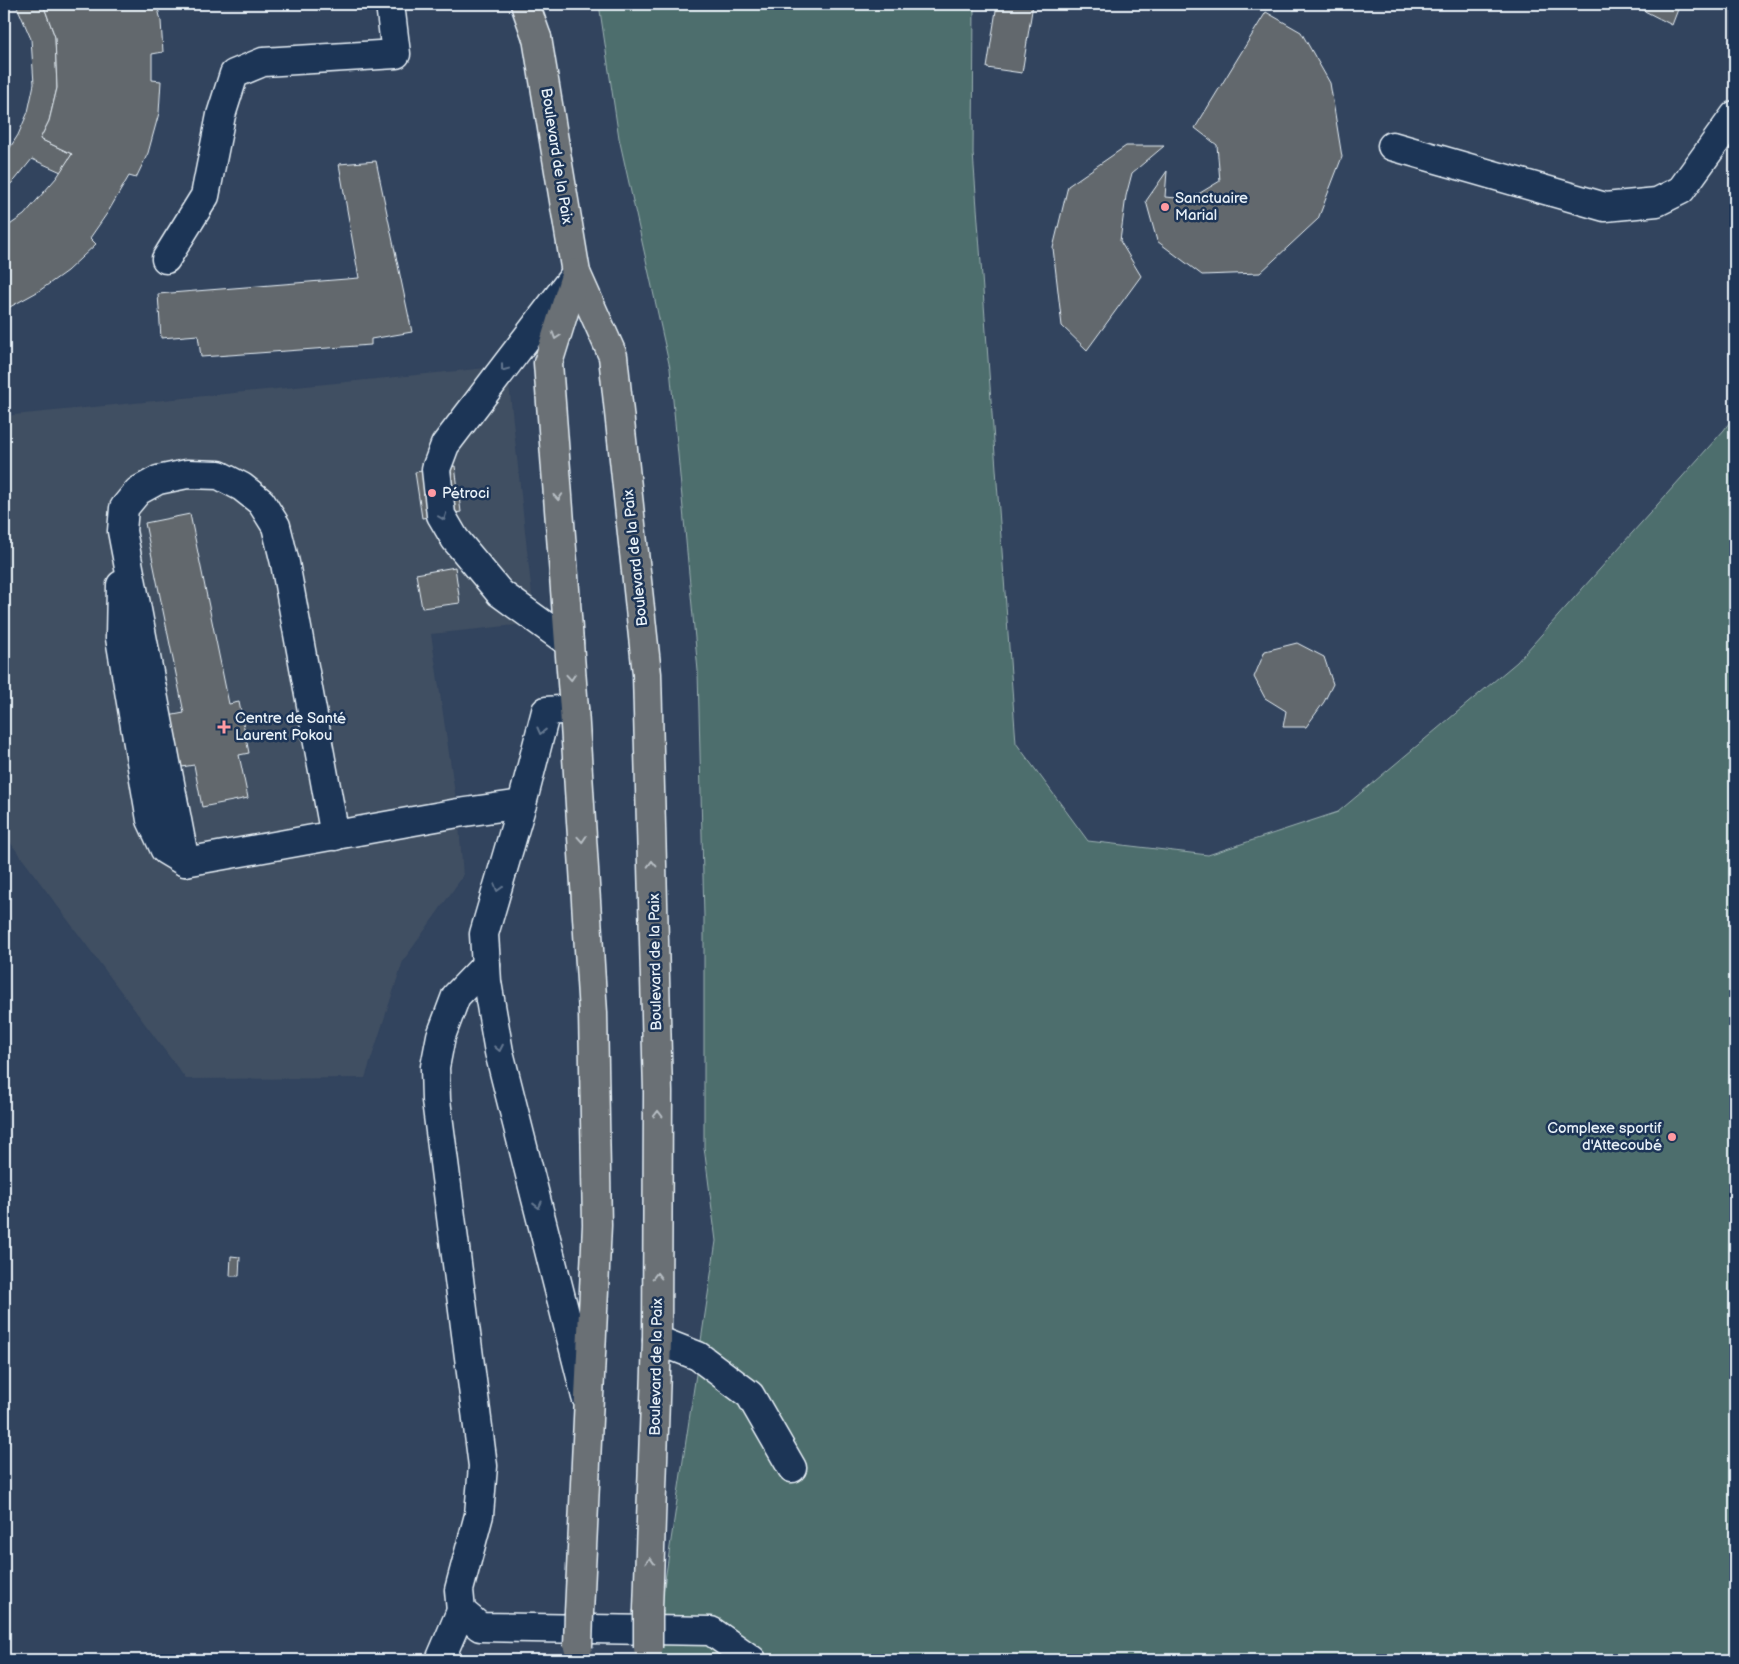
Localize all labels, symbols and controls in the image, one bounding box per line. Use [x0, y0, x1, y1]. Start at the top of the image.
street label: Boulevard de la Paix [536, 87, 577, 225]
place label: Sanctuaire Marial [1175, 189, 1248, 225]
marker: Sanctuaire Marial [1159, 201, 1171, 213]
one-way arrow [552, 332, 562, 340]
one-way arrow [501, 362, 510, 372]
place label: Pétroci [442, 484, 490, 503]
marker: Pétroci [426, 487, 438, 499]
street label: Boulevard de la Paix [619, 489, 652, 627]
one-way arrow [552, 493, 563, 501]
one-way arrow [437, 512, 448, 521]
one-way arrow [566, 673, 577, 681]
place label: Centre de Santé Laurent Pokou [235, 709, 346, 745]
marker: Centre de Santé Laurent Pokou [217, 720, 231, 734]
one-way arrow [536, 727, 547, 736]
one-way arrow [576, 835, 587, 843]
one-way arrow [647, 860, 657, 868]
one-way arrow [494, 884, 504, 892]
street label: Boulevard de la Paix [645, 893, 666, 1031]
one-way arrow [493, 1043, 503, 1052]
one-way arrow [653, 1110, 663, 1118]
place label: Complexe sportif d'Attecoubé [1547, 1119, 1662, 1155]
marker: Complexe sportif d'Attecoubé [1666, 1131, 1678, 1143]
one-way arrow [532, 1201, 543, 1210]
one-way arrow [652, 1272, 663, 1280]
street label: Boulevard de la Paix [646, 1298, 667, 1436]
one-way arrow [645, 1557, 655, 1564]

